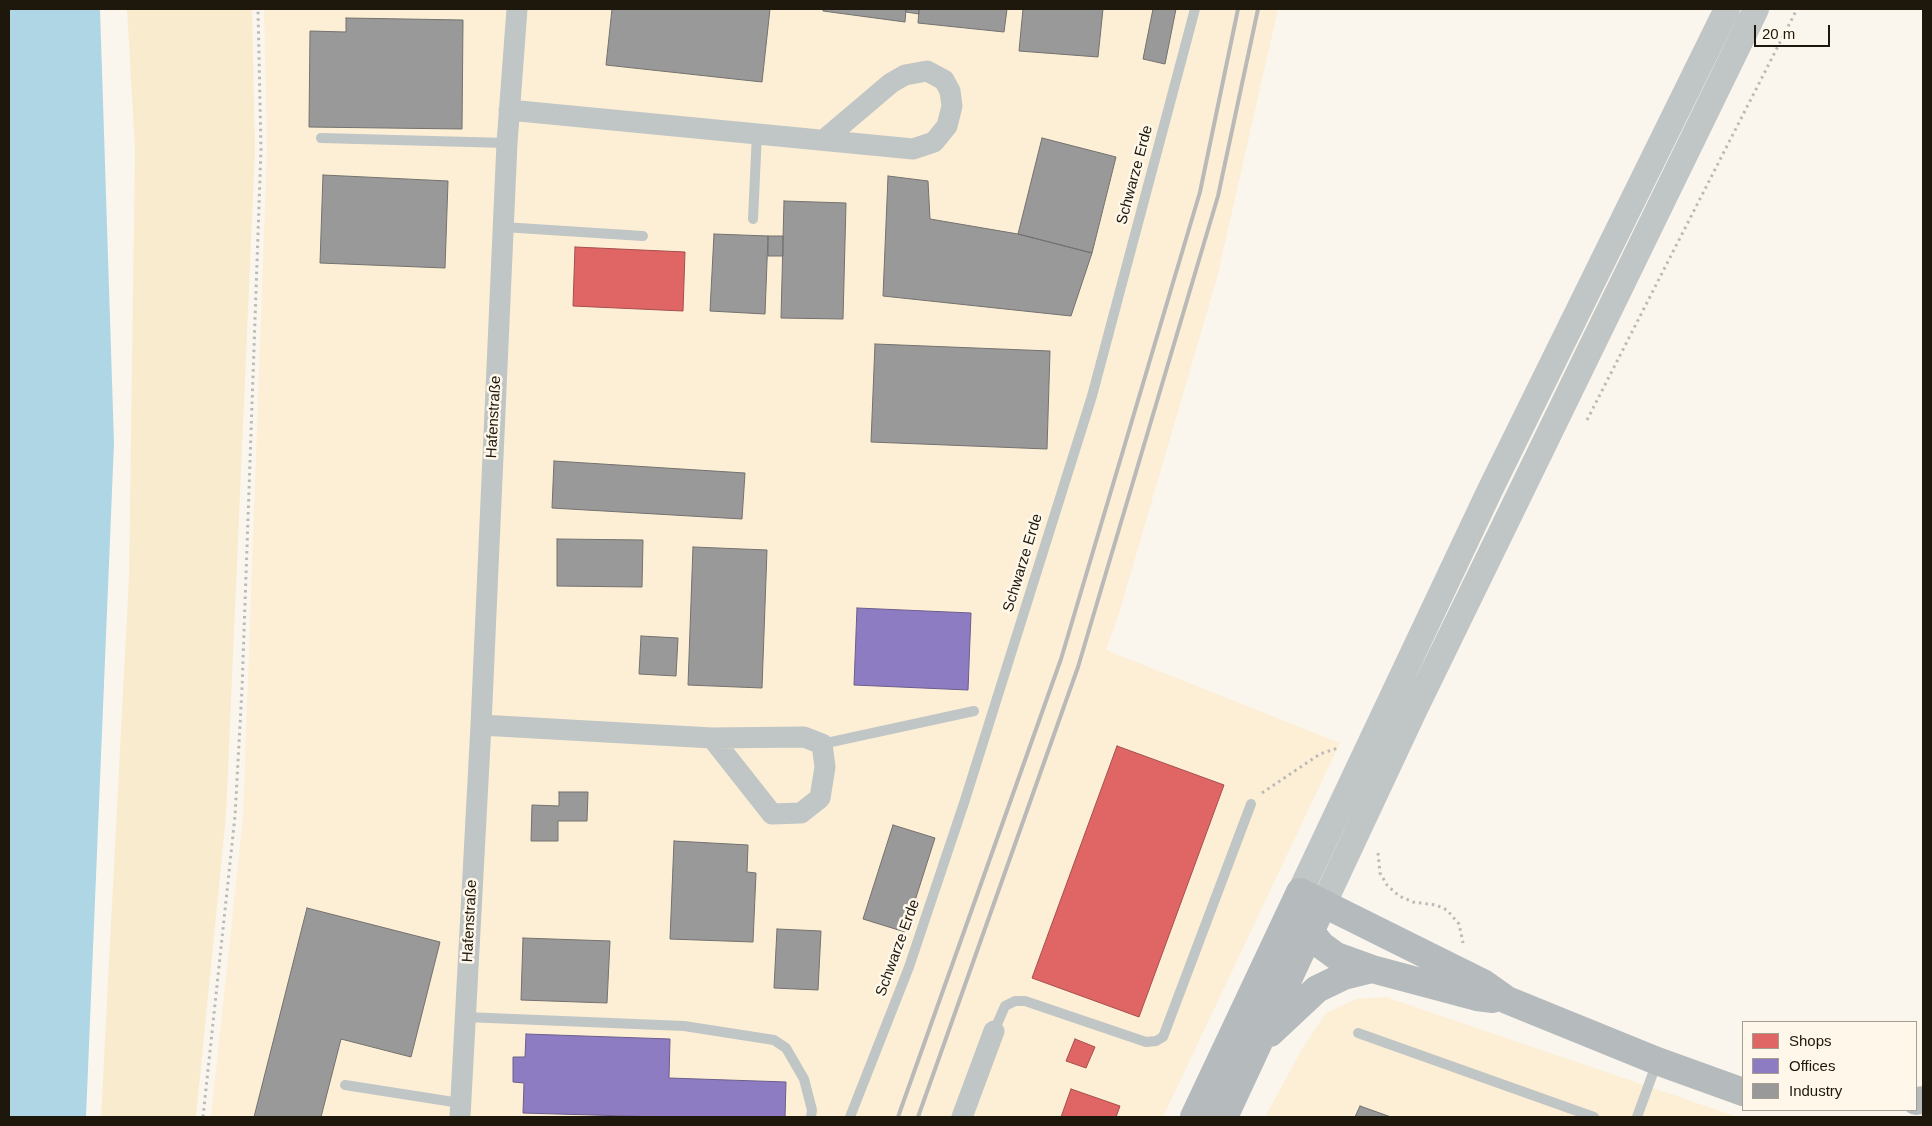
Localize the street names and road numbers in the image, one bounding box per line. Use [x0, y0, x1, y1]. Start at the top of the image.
street label: Schwarze Erde [1113, 124, 1157, 226]
street label: Hafenstraße [483, 375, 505, 459]
street label: Schwarze Erde [1000, 512, 1046, 614]
street label: Hafenstraße [459, 879, 481, 963]
street label: Schwarze Erde [872, 897, 924, 999]

